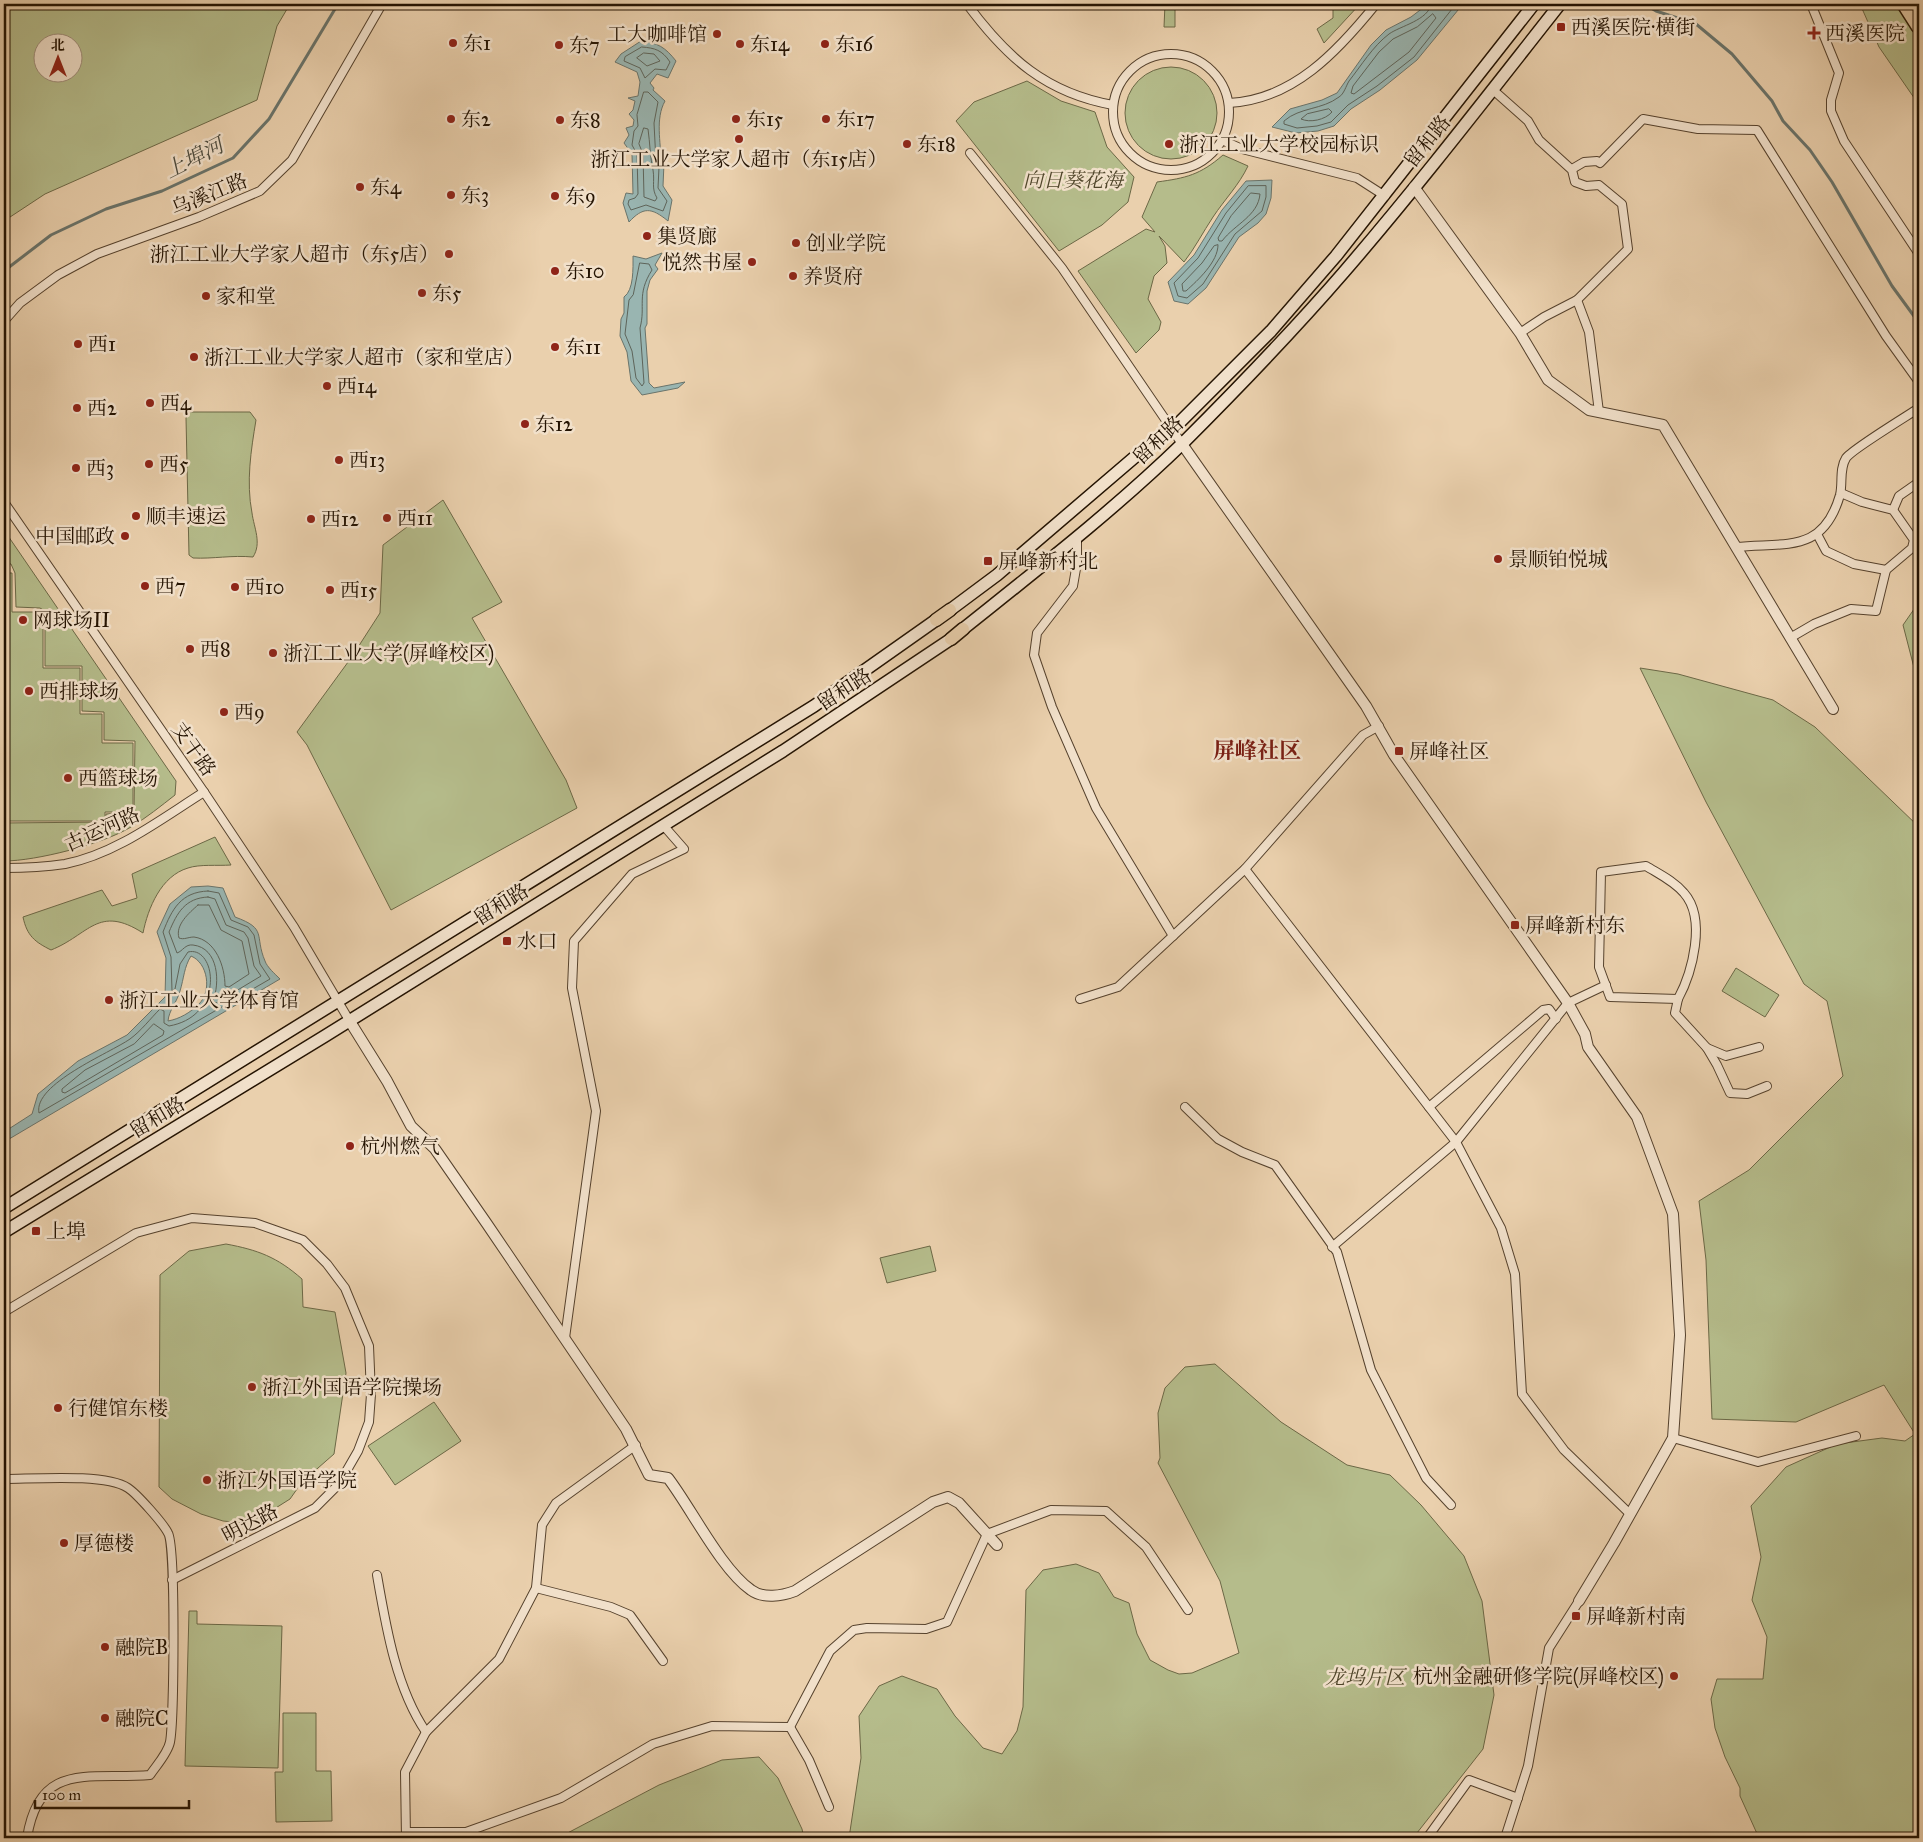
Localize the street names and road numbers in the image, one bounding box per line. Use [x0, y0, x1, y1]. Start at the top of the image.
street label: 留和路 [1399, 110, 1455, 172]
street label: 乌溪江路 [167, 168, 251, 220]
street label: 留和路 [1128, 411, 1188, 469]
street label: 留和路 [812, 663, 876, 715]
street label: 支干路 [167, 718, 221, 780]
street label: 古运河路 [61, 802, 143, 856]
street label: 留和路 [469, 878, 533, 930]
street label: 留和路 [125, 1091, 189, 1143]
street label: 明达路 [218, 1498, 282, 1548]

